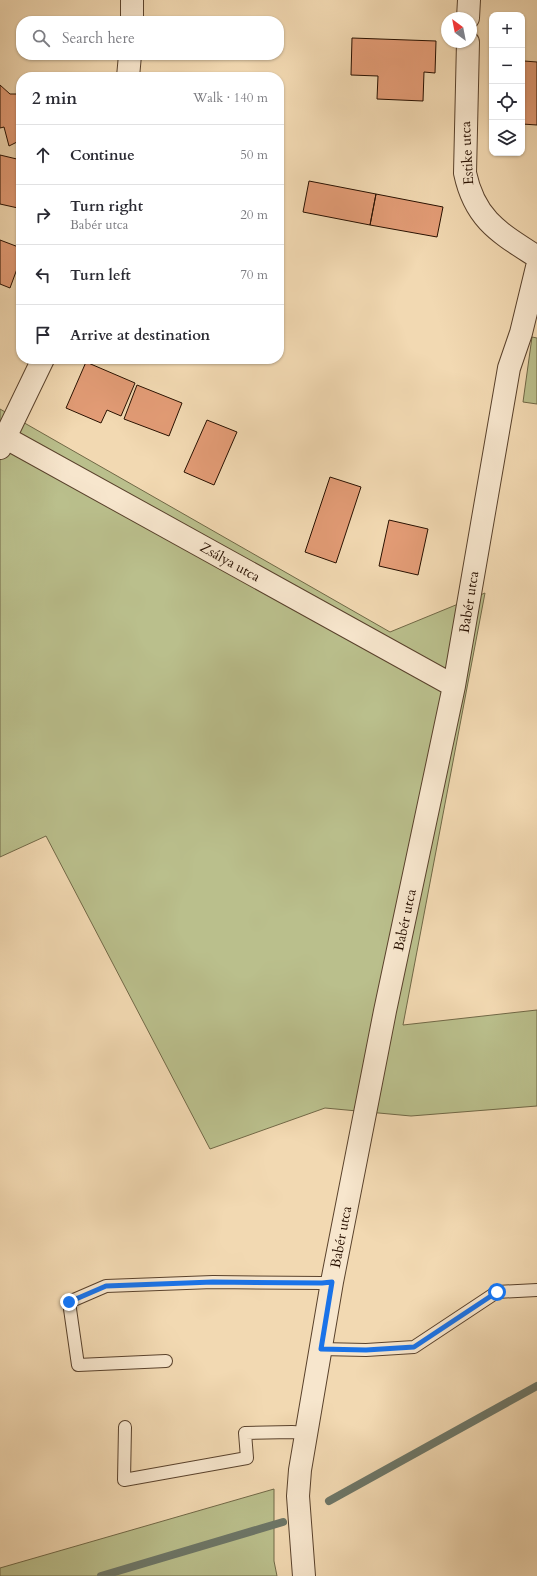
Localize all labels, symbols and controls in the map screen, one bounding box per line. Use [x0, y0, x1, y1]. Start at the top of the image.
north arrow [441, 12, 477, 48]
map controls [489, 12, 525, 156]
button: + [489, 12, 525, 48]
search box [16, 16, 284, 60]
icon: search [30, 27, 52, 49]
text: Search here [62, 28, 135, 48]
button: − [489, 48, 525, 84]
button: locate [489, 84, 525, 120]
text: 2 min [32, 87, 77, 110]
text: Walk · 140 m [193, 89, 268, 107]
button: layers [489, 120, 525, 156]
street label: Estike utca [456, 121, 478, 185]
icon: ahead [32, 144, 54, 166]
text: Continue [70, 145, 135, 165]
text: 50 m [240, 146, 268, 164]
text: Turn right [70, 196, 143, 216]
icon: right [32, 204, 54, 226]
text: 20 m [240, 206, 268, 224]
text: Babér utca [70, 216, 128, 234]
icon: left [32, 264, 54, 286]
text: Turn left [70, 265, 131, 285]
text: 70 m [240, 266, 268, 284]
icon: arrive [32, 324, 54, 346]
text: Arrive at destination [70, 325, 210, 345]
street label: Zsálya utca [197, 538, 263, 586]
street label: Babér utca [455, 569, 483, 635]
street label: Babér utca [389, 887, 421, 953]
street label: Babér utca [326, 1204, 356, 1270]
route start [488, 1283, 506, 1301]
route end [60, 1293, 78, 1311]

